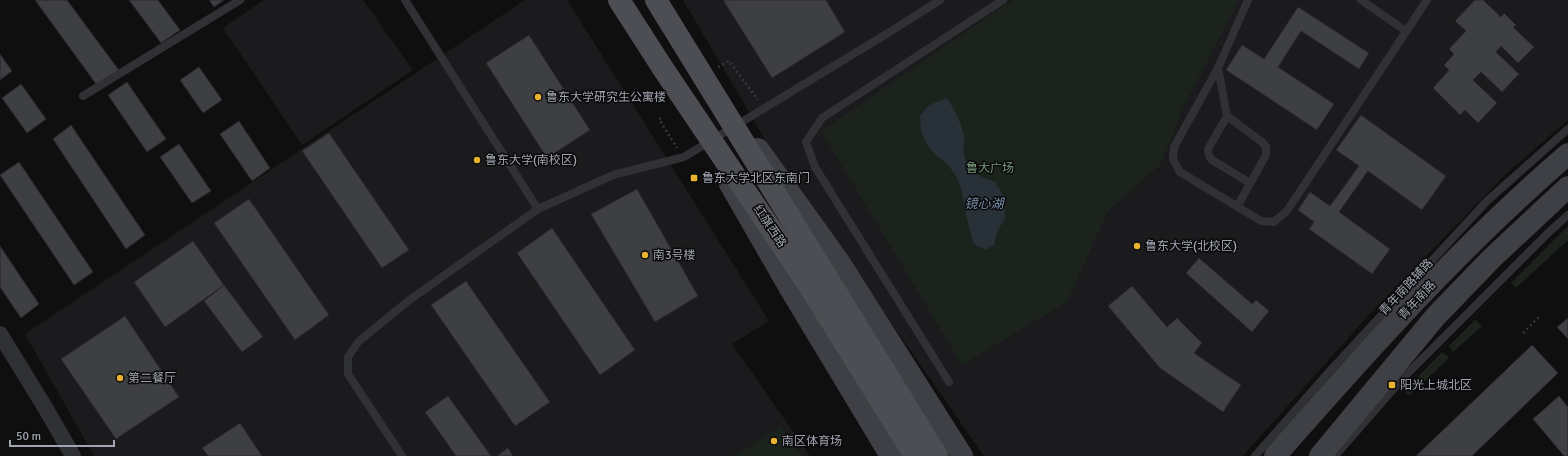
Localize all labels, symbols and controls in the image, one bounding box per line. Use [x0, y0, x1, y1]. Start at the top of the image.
place label: 鲁东大学研究生公寓楼 [546, 90, 666, 105]
marker: 鲁东大学研究生公寓楼 [533, 92, 543, 102]
place label: 鲁东大学(南校区) [485, 153, 577, 168]
marker: 鲁东大学(南校区) [472, 155, 482, 165]
park label: 鲁大广场 [966, 161, 1014, 176]
place label: 鲁东大学北区东南门 [702, 171, 810, 186]
marker: 鲁东大学北区东南门 [689, 173, 699, 183]
water label: 镜心湖 [964, 196, 1005, 212]
street label: 红旗西路 [750, 202, 789, 250]
place label: 鲁东大学(北校区) [1145, 239, 1237, 254]
marker: 鲁东大学(北校区) [1132, 241, 1142, 251]
place label: 南3号楼 [653, 248, 695, 263]
marker: 南3号楼 [640, 250, 650, 260]
street label: 青年南路辅路 [1376, 256, 1436, 318]
street label: 青年南路 [1395, 278, 1439, 322]
place label: 第二餐厅 [128, 371, 176, 386]
marker: 第二餐厅 [115, 373, 125, 383]
place label: 阳光上城北区 [1400, 378, 1472, 393]
marker: 阳光上城北区 [1387, 380, 1397, 390]
scale bar [10, 422, 114, 448]
text: 50 m [16, 429, 41, 444]
place label: 南区体育场 [782, 434, 842, 449]
marker: 南区体育场 [769, 436, 779, 446]

